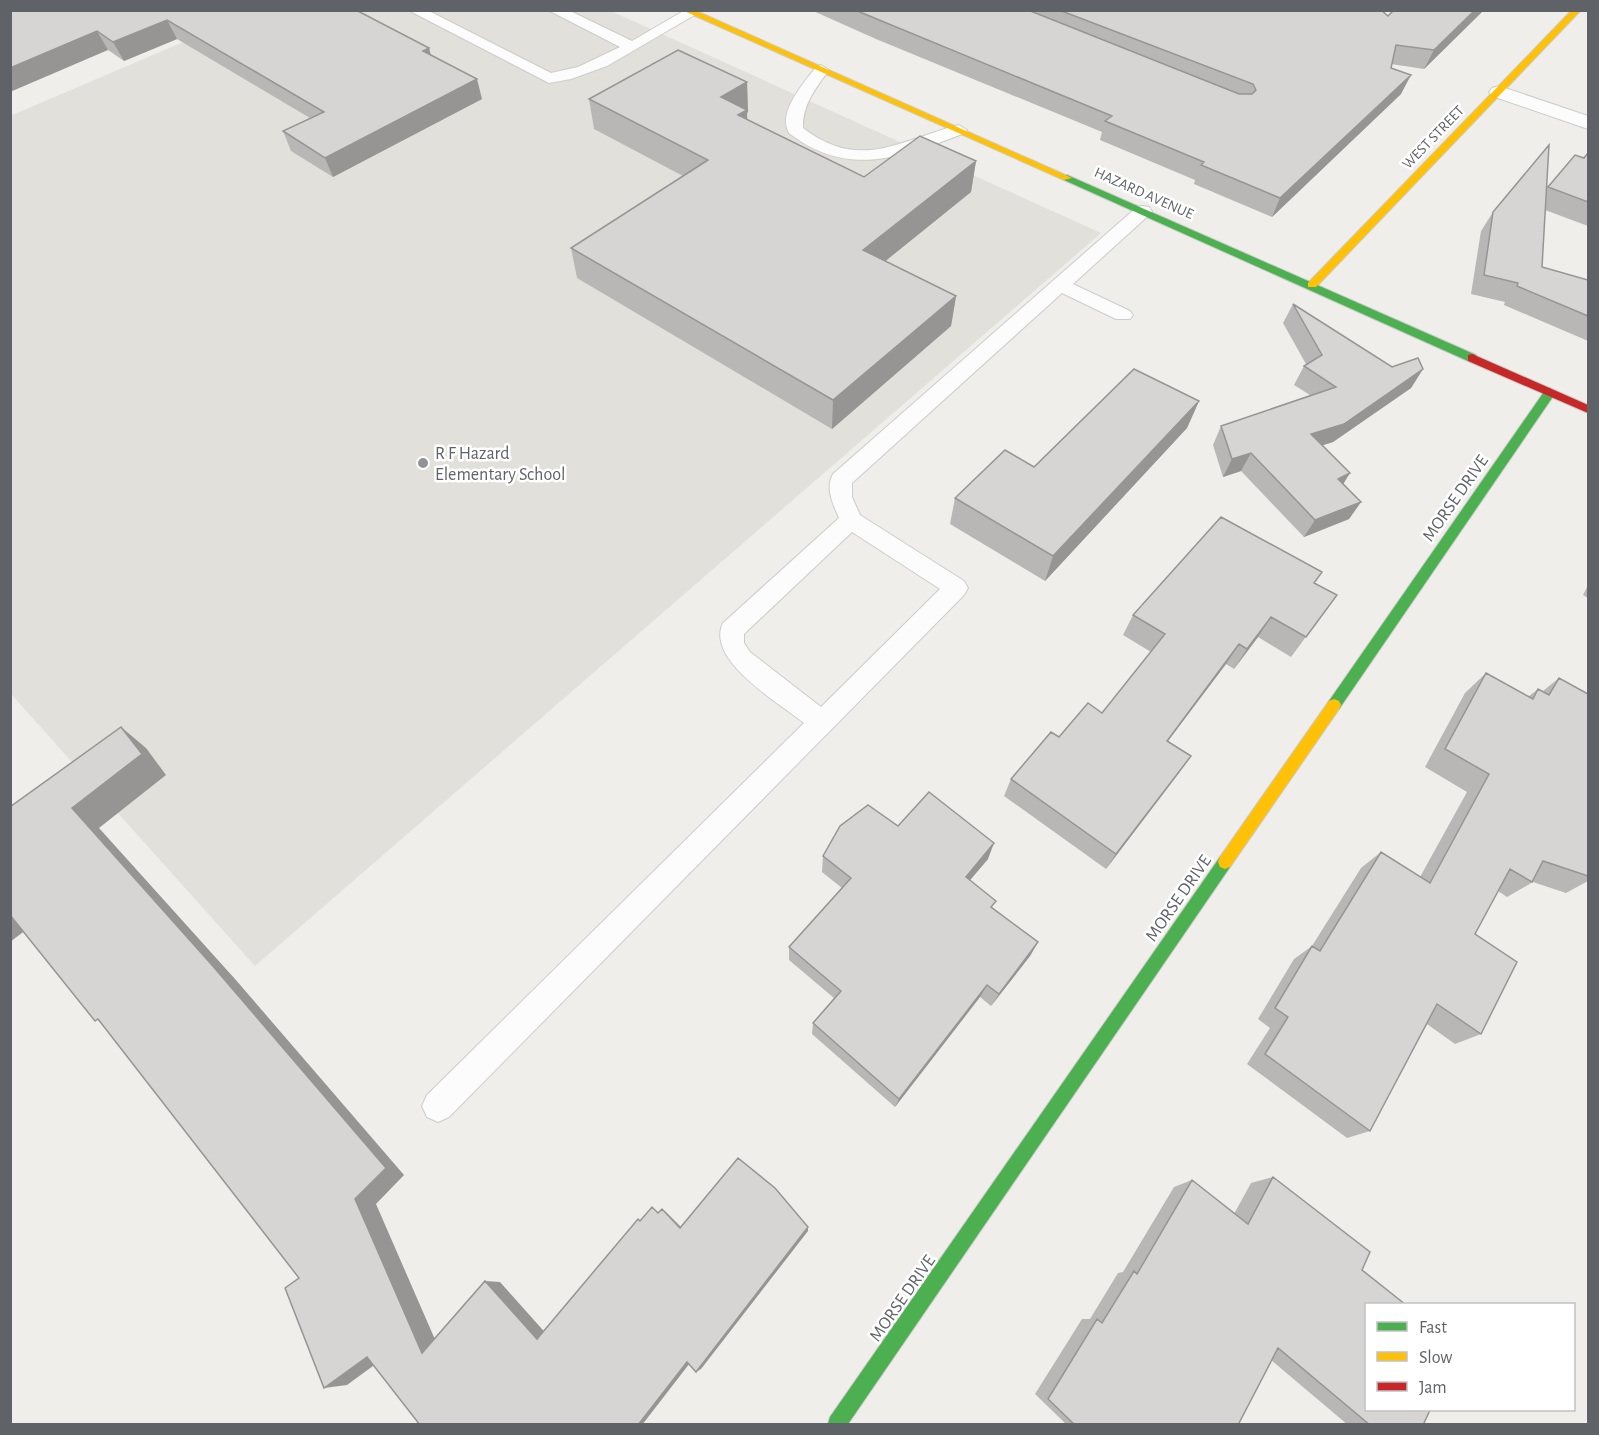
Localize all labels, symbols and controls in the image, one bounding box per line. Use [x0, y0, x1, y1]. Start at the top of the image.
street label: WEST STREET [1400, 102, 1468, 172]
street label: HAZARD AVENUE [1092, 165, 1196, 222]
place label: R F Hazard Elementary School [435, 445, 566, 484]
street label: MORSE DRIVE [1420, 452, 1492, 545]
marker: R F Hazard Elementary School [416, 456, 430, 470]
street label: MORSE DRIVE [1143, 852, 1215, 945]
street label: MORSE DRIVE [867, 1252, 939, 1345]
legend [1365, 1303, 1575, 1411]
text: Fast [1419, 1319, 1447, 1337]
text: Slow [1419, 1349, 1452, 1367]
text: Jam [1419, 1379, 1447, 1397]

